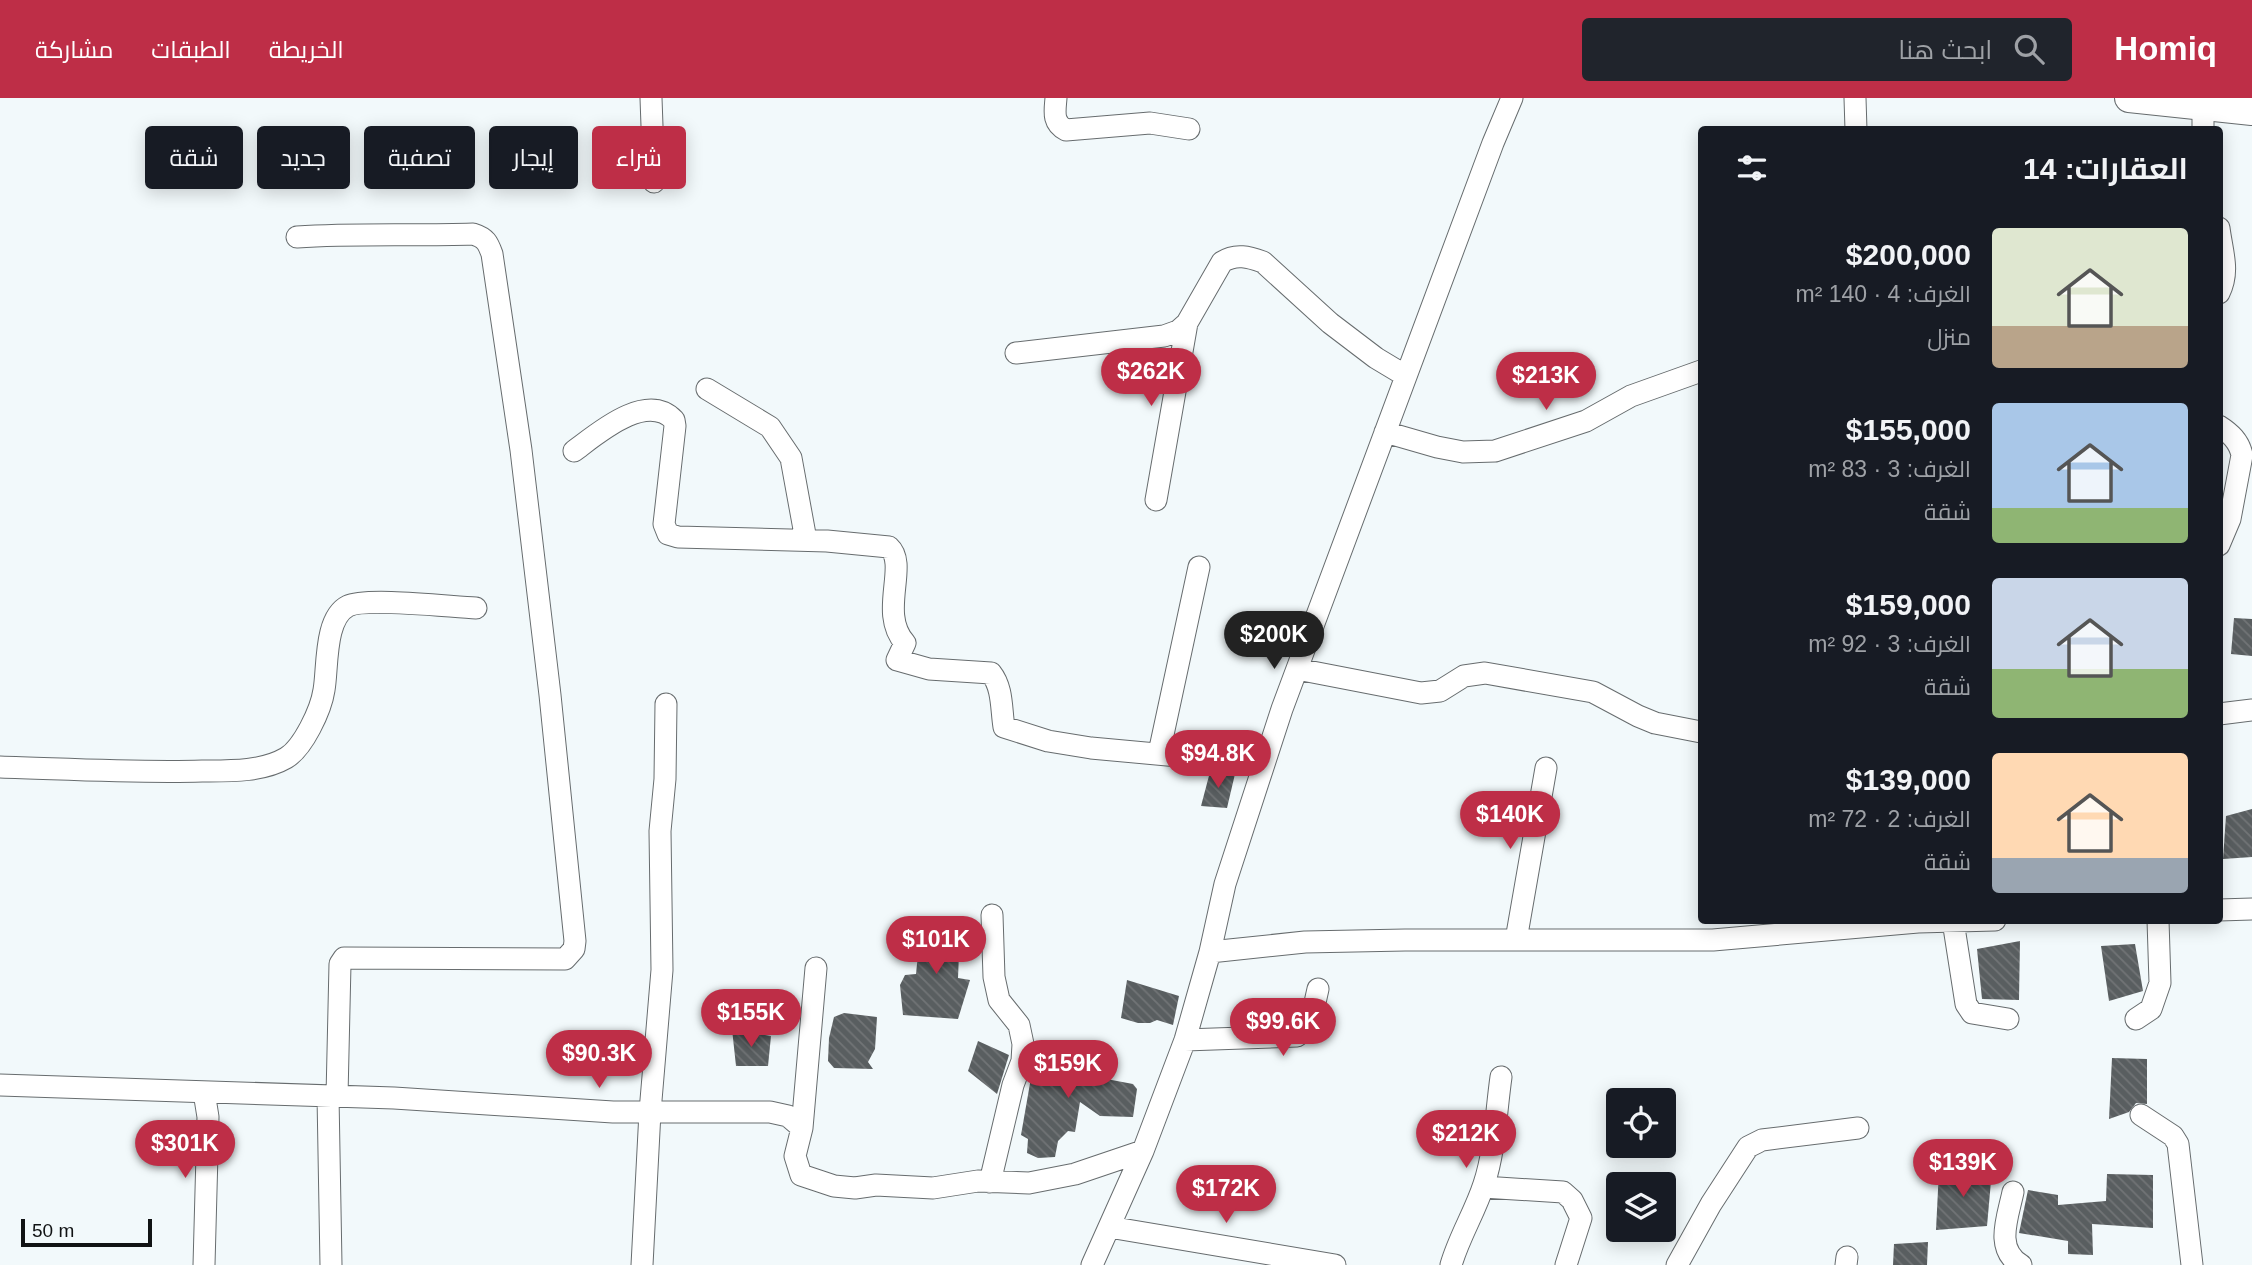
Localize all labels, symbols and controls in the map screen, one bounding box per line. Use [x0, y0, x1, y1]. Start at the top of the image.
search box [1582, 18, 2072, 81]
icon: search [2010, 30, 2048, 68]
text: Homiq [2114, 30, 2217, 67]
text: ابحث هنا [1898, 35, 1992, 65]
text: مشاركة [35, 36, 113, 63]
text: الطبقات [151, 36, 231, 63]
text: الخريطة [269, 36, 344, 63]
chip: شقة [145, 126, 243, 189]
chip: جديد [257, 126, 350, 189]
chip: تصفية [364, 126, 475, 189]
chip: إيجار [489, 126, 578, 189]
chip: شراء [592, 126, 686, 189]
icon: filters [1733, 149, 1771, 187]
text: العقارات: 14 [2023, 152, 2188, 185]
text: $200,000 [1846, 238, 1971, 271]
icon: home [2048, 256, 2132, 340]
text: الغرف: 4 · 140 m² [1796, 281, 1971, 307]
text: منزل [1927, 324, 1971, 350]
pin: $262K [1102, 348, 1200, 408]
pin: $213K [1497, 352, 1595, 412]
text: $262K [1117, 358, 1185, 384]
text: $213K [1512, 362, 1580, 388]
text: $155,000 [1846, 413, 1971, 446]
icon: home [2048, 431, 2132, 515]
text: الغرف: 3 · 83 m² [1808, 456, 1971, 482]
text: شقة [1924, 499, 1971, 525]
text: $159,000 [1846, 588, 1971, 621]
icon: home [2048, 606, 2132, 690]
pin: $200K [1225, 612, 1323, 671]
text: $200K [1240, 621, 1308, 647]
text: الغرف: 3 · 92 m² [1808, 631, 1971, 657]
text: شقة [1924, 674, 1971, 700]
pin: $94.8K [1161, 730, 1275, 790]
text: $94.8K [1181, 740, 1255, 766]
text: $139,000 [1846, 763, 1971, 796]
icon: home [2048, 781, 2132, 865]
pin: $140K [1461, 792, 1559, 851]
text: $140K [1476, 801, 1544, 827]
text: الغرف: 2 · 72 m² [1808, 806, 1971, 832]
text: شقة [1924, 849, 1971, 875]
pin: $101K [887, 916, 985, 976]
text: $101K [902, 926, 970, 952]
pin: $155K [702, 990, 800, 1049]
pin: $99.6K [1226, 998, 1340, 1058]
text: $155K [717, 999, 785, 1025]
text: $99.6K [1246, 1008, 1320, 1034]
pin: $90.3K [542, 1030, 656, 1090]
text: $90.3K [562, 1040, 636, 1066]
pin: $159K [1019, 1040, 1117, 1100]
text: $159K [1034, 1050, 1102, 1076]
map controls [1606, 1088, 1676, 1242]
button: locate [1606, 1088, 1676, 1158]
pin: $212K [1417, 1110, 1515, 1170]
text: $212K [1432, 1120, 1500, 1146]
pin: $301K [136, 1121, 234, 1180]
text: $301K [151, 1130, 219, 1156]
pin: $139K [1914, 1140, 2012, 1199]
text: $139K [1929, 1149, 1997, 1175]
pin: $172K [1177, 1166, 1275, 1225]
button: layers [1606, 1172, 1676, 1242]
text: $172K [1192, 1175, 1260, 1201]
scale bar [21, 1216, 152, 1248]
text: 50 m [32, 1220, 74, 1241]

